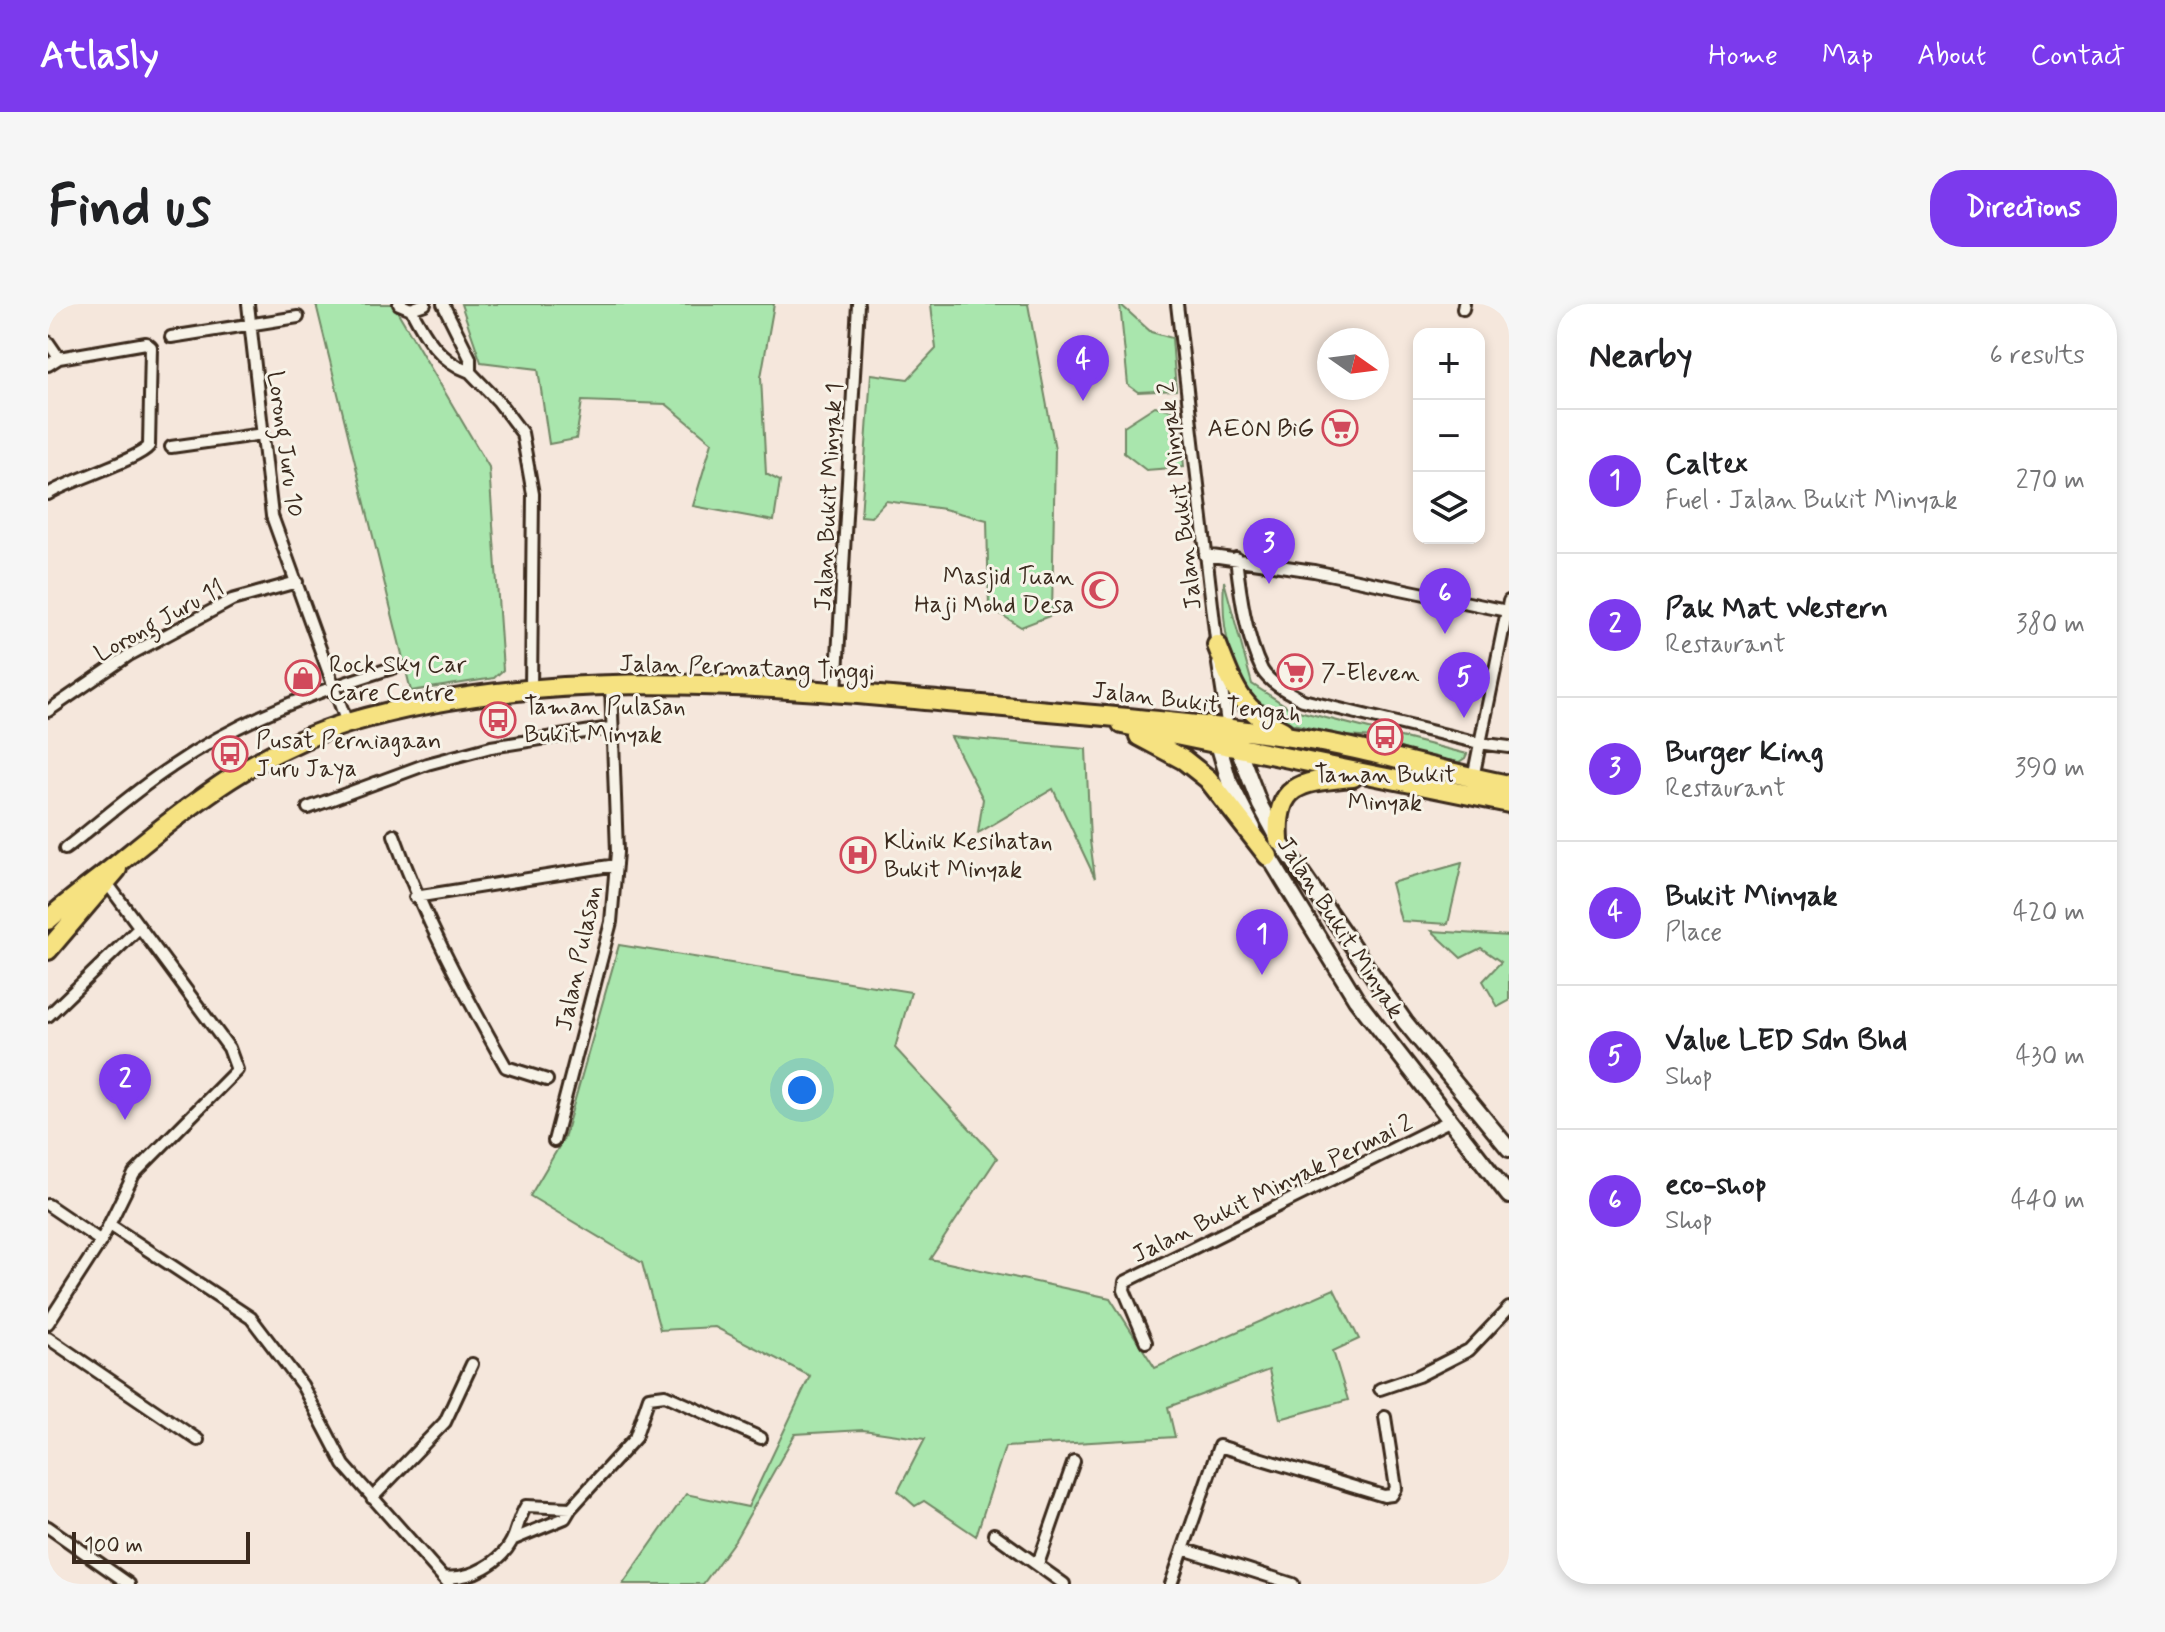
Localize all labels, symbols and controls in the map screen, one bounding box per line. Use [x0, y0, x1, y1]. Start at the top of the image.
text: Atlasly [40, 32, 159, 81]
text: Home [1708, 38, 1778, 75]
text: Map [1822, 38, 1873, 75]
text: About [1917, 38, 1986, 75]
text: Contact [2030, 38, 2125, 75]
button: Directions [1930, 170, 2117, 247]
text: Find us [48, 172, 211, 245]
north arrow [1317, 328, 1389, 400]
map controls [1413, 328, 1485, 544]
button: + [1413, 328, 1485, 400]
text: Nearby [1589, 334, 1693, 379]
pin: 4 [1057, 335, 1109, 401]
text: 6 results [1990, 339, 2085, 373]
street label: Lorong Juru 10 [256, 369, 310, 520]
street label: Jalan Bukit Minyak 2 [1151, 380, 1210, 612]
street label: Jalan Bukit Minyak 1 [808, 382, 851, 612]
button: − [1413, 400, 1485, 472]
supermarket icon: AEON BiG [1321, 409, 1359, 447]
place label: AEON BiG [1208, 414, 1314, 445]
text: Caltex [1665, 445, 1748, 484]
text: 1 [1609, 464, 1621, 498]
text: 270 m [2016, 464, 2085, 498]
button: layers [1413, 472, 1485, 544]
text: Fuel · Jalan Bukit Minyak [1665, 484, 1958, 518]
pin: 3 [1243, 518, 1295, 584]
place label: Masjid Tuan Haji Mohd Desa [914, 562, 1074, 621]
pin: 6 [1419, 568, 1471, 634]
mosque icon: Masjid Tuan Haji Mohd Desa [1081, 571, 1119, 609]
street label: Lorong Juru 11 [89, 573, 232, 672]
text: Pak Mat Western [1665, 589, 1888, 628]
text: 2 [1609, 608, 1621, 642]
text: 380 m [2016, 608, 2085, 642]
text: Restaurant [1665, 628, 1786, 662]
street label: Jalan Permatang Tinggi [619, 649, 875, 690]
place label: Rock Sky Car Care Centre [329, 650, 466, 709]
pin: 5 [1438, 652, 1490, 718]
supermarket icon: 7-Eleven [1276, 653, 1314, 691]
place label: 7-Eleven [1321, 658, 1420, 689]
shop icon: Rock Sky Car Care Centre [284, 659, 322, 697]
street label: Jalan Bukit Tengah [1090, 675, 1303, 734]
place label: Taman Pulasan Bukit Minyak [524, 692, 686, 751]
bus stop icon: Taman Pulasan Bukit Minyak [479, 701, 517, 739]
bus stop icon: Taman Bukit Minyak [1366, 718, 1404, 756]
place label: Pusat Perniagaan Juru Jaya [256, 726, 442, 785]
text: Burger King [1665, 733, 1824, 772]
bus stop icon: Pusat Perniagaan Juru Jaya [211, 735, 249, 773]
text: 3 [1609, 752, 1621, 786]
text: 390 m [2014, 752, 2085, 786]
place label: Taman Bukit Minyak [1314, 760, 1456, 819]
text: Restaurant [1665, 772, 1786, 806]
place label: Klinik Kesihatan Bukit Minyak [884, 827, 1053, 886]
street label: Jalan Bukit Minyak [1269, 831, 1410, 1025]
hospital icon: Klinik Kesihatan Bukit Minyak [839, 836, 877, 874]
text: Bukit Minyak [1665, 877, 1838, 916]
street label: Jalan Pulasan [549, 883, 610, 1034]
text: 4 [1607, 896, 1623, 930]
text: 420 m [2013, 896, 2085, 930]
pin: 1 [1236, 909, 1288, 975]
text: Place [1665, 916, 1722, 950]
text: Value LED Sdn Bhd [1665, 1021, 1907, 1060]
text: 5 [1607, 1040, 1623, 1074]
text: 430 m [2016, 1040, 2085, 1074]
pin: 2 [99, 1054, 151, 1120]
text: Shop [1665, 1060, 1713, 1094]
your location [782, 1070, 822, 1110]
street label: Jalan Bukit Minyak Permai 2 [1127, 1108, 1418, 1271]
text: eco-shop [1665, 1165, 1767, 1204]
text: 6 [1608, 1184, 1622, 1218]
text: 440 m [2011, 1184, 2085, 1218]
text: Shop [1665, 1204, 1713, 1238]
scale bar [72, 1528, 250, 1564]
text: 100 m [84, 1532, 143, 1560]

